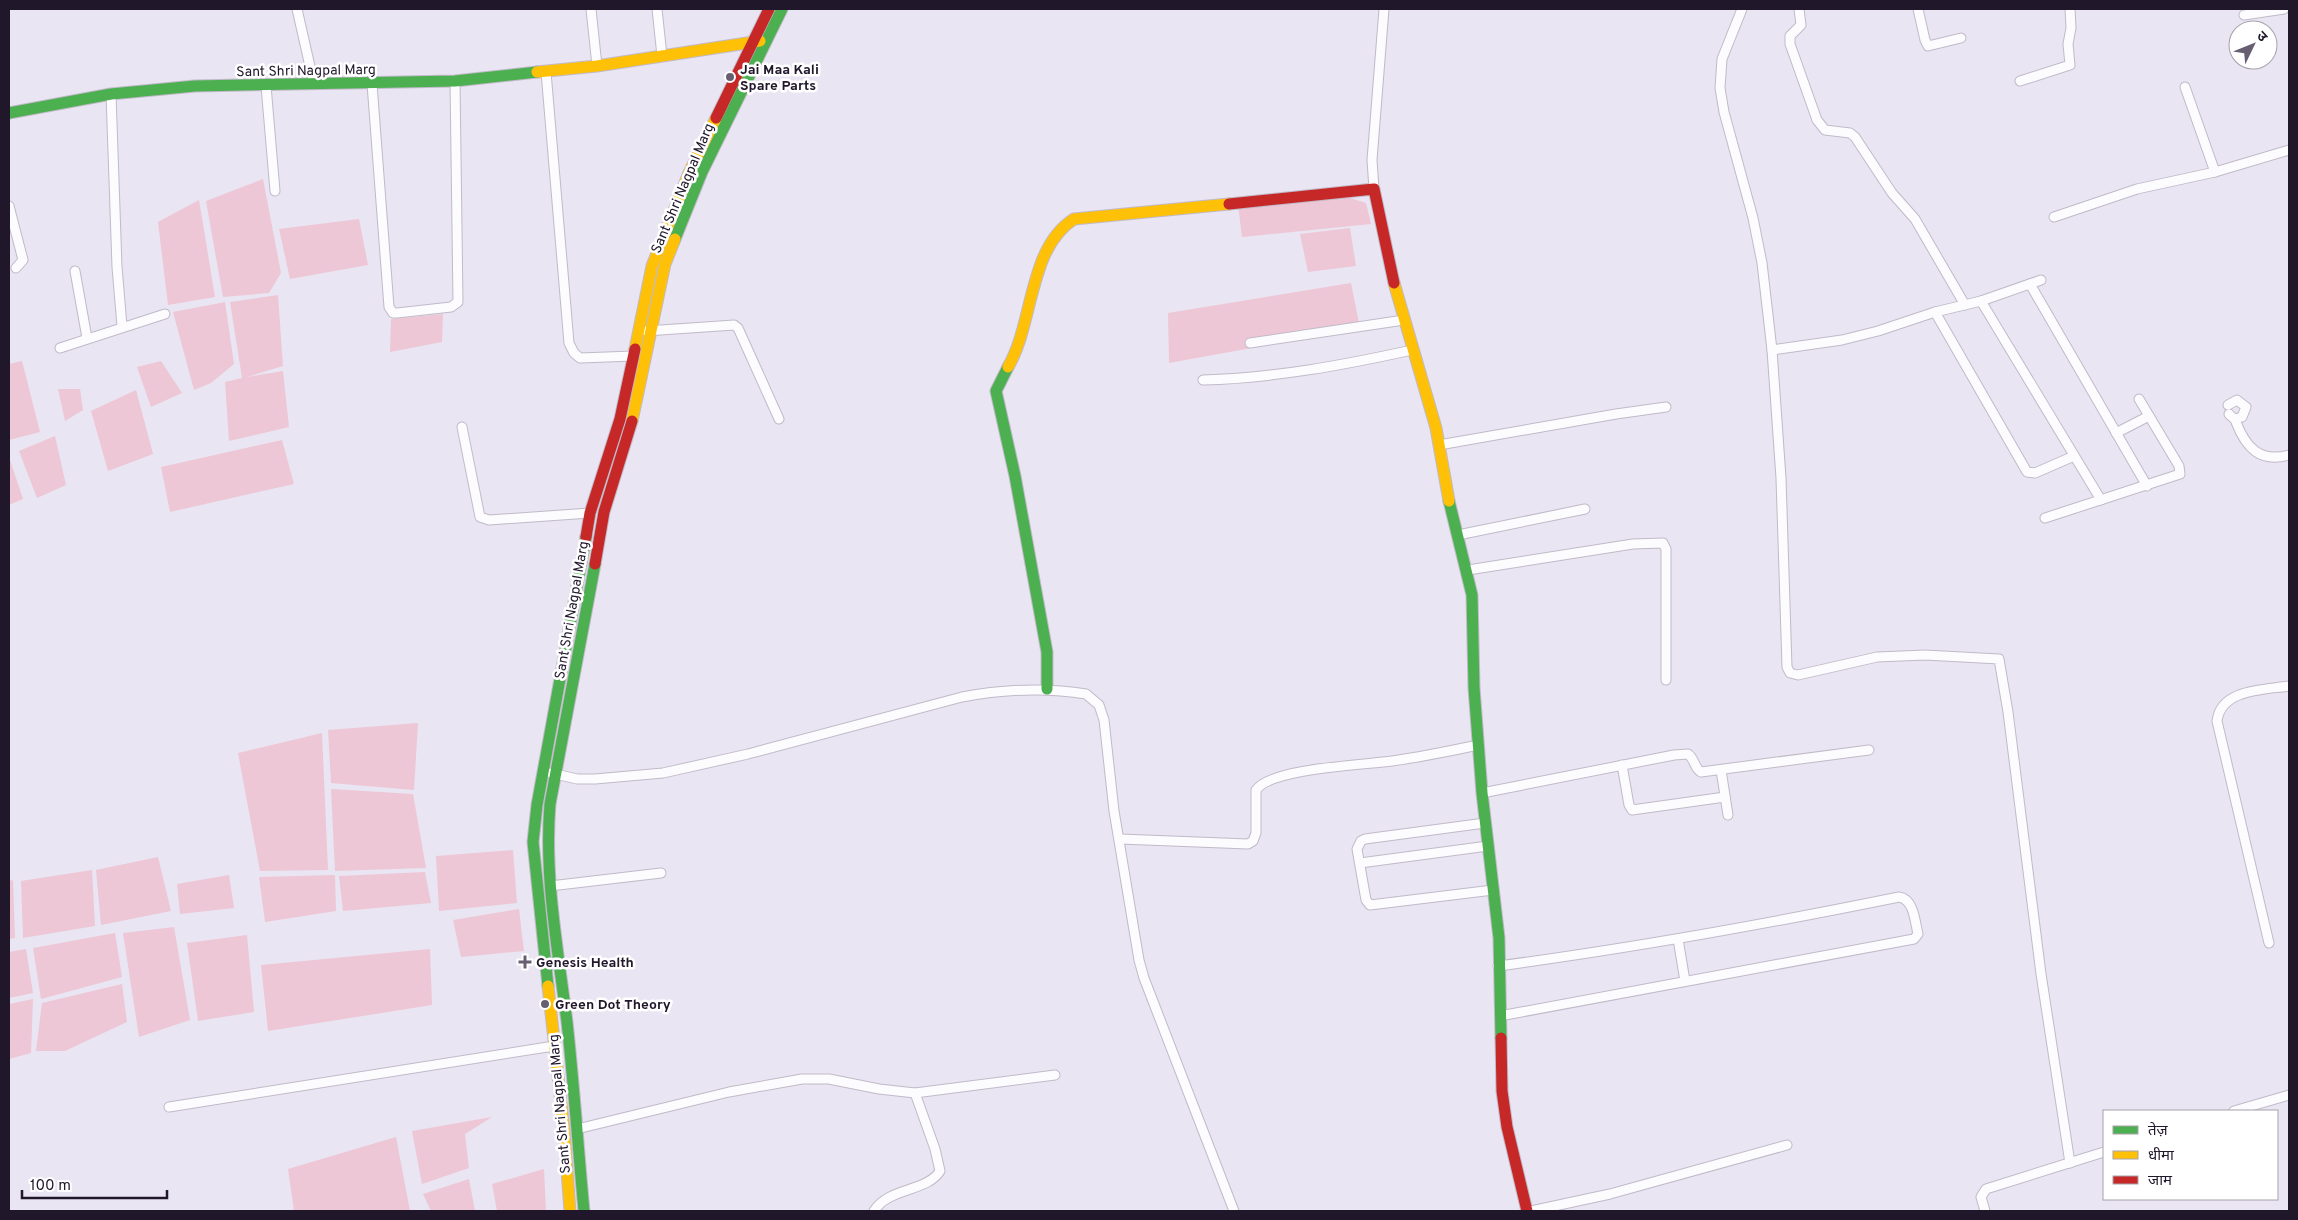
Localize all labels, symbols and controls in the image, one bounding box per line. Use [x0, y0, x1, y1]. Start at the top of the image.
north arrow [2228, 20, 2278, 70]
text: उ [2252, 28, 2271, 47]
street label: Sant Shri Nagpal Marg [236, 62, 376, 81]
place label: Jai Maa Kali Spare Parts [740, 62, 819, 95]
marker: Jai Maa Kali Spare Parts [724, 71, 736, 83]
street label: Sant Shri Nagpal Marg [648, 121, 718, 256]
street label: Sant Shri Nagpal Marg [552, 540, 593, 681]
marker: Genesis Health [518, 955, 532, 969]
place label: Genesis Health [536, 955, 634, 972]
place label: Green Dot Theory [555, 997, 671, 1014]
marker: Green Dot Theory [539, 998, 551, 1010]
street label: Sant Shri Nagpal Marg [546, 1034, 575, 1174]
legend [2103, 1110, 2278, 1200]
text: तेज़ [2148, 1121, 2169, 1141]
text: धीमा [2148, 1147, 2175, 1166]
scale bar [22, 1168, 168, 1200]
text: जाम [2148, 1172, 2173, 1191]
text: 100 m [30, 1177, 71, 1196]

